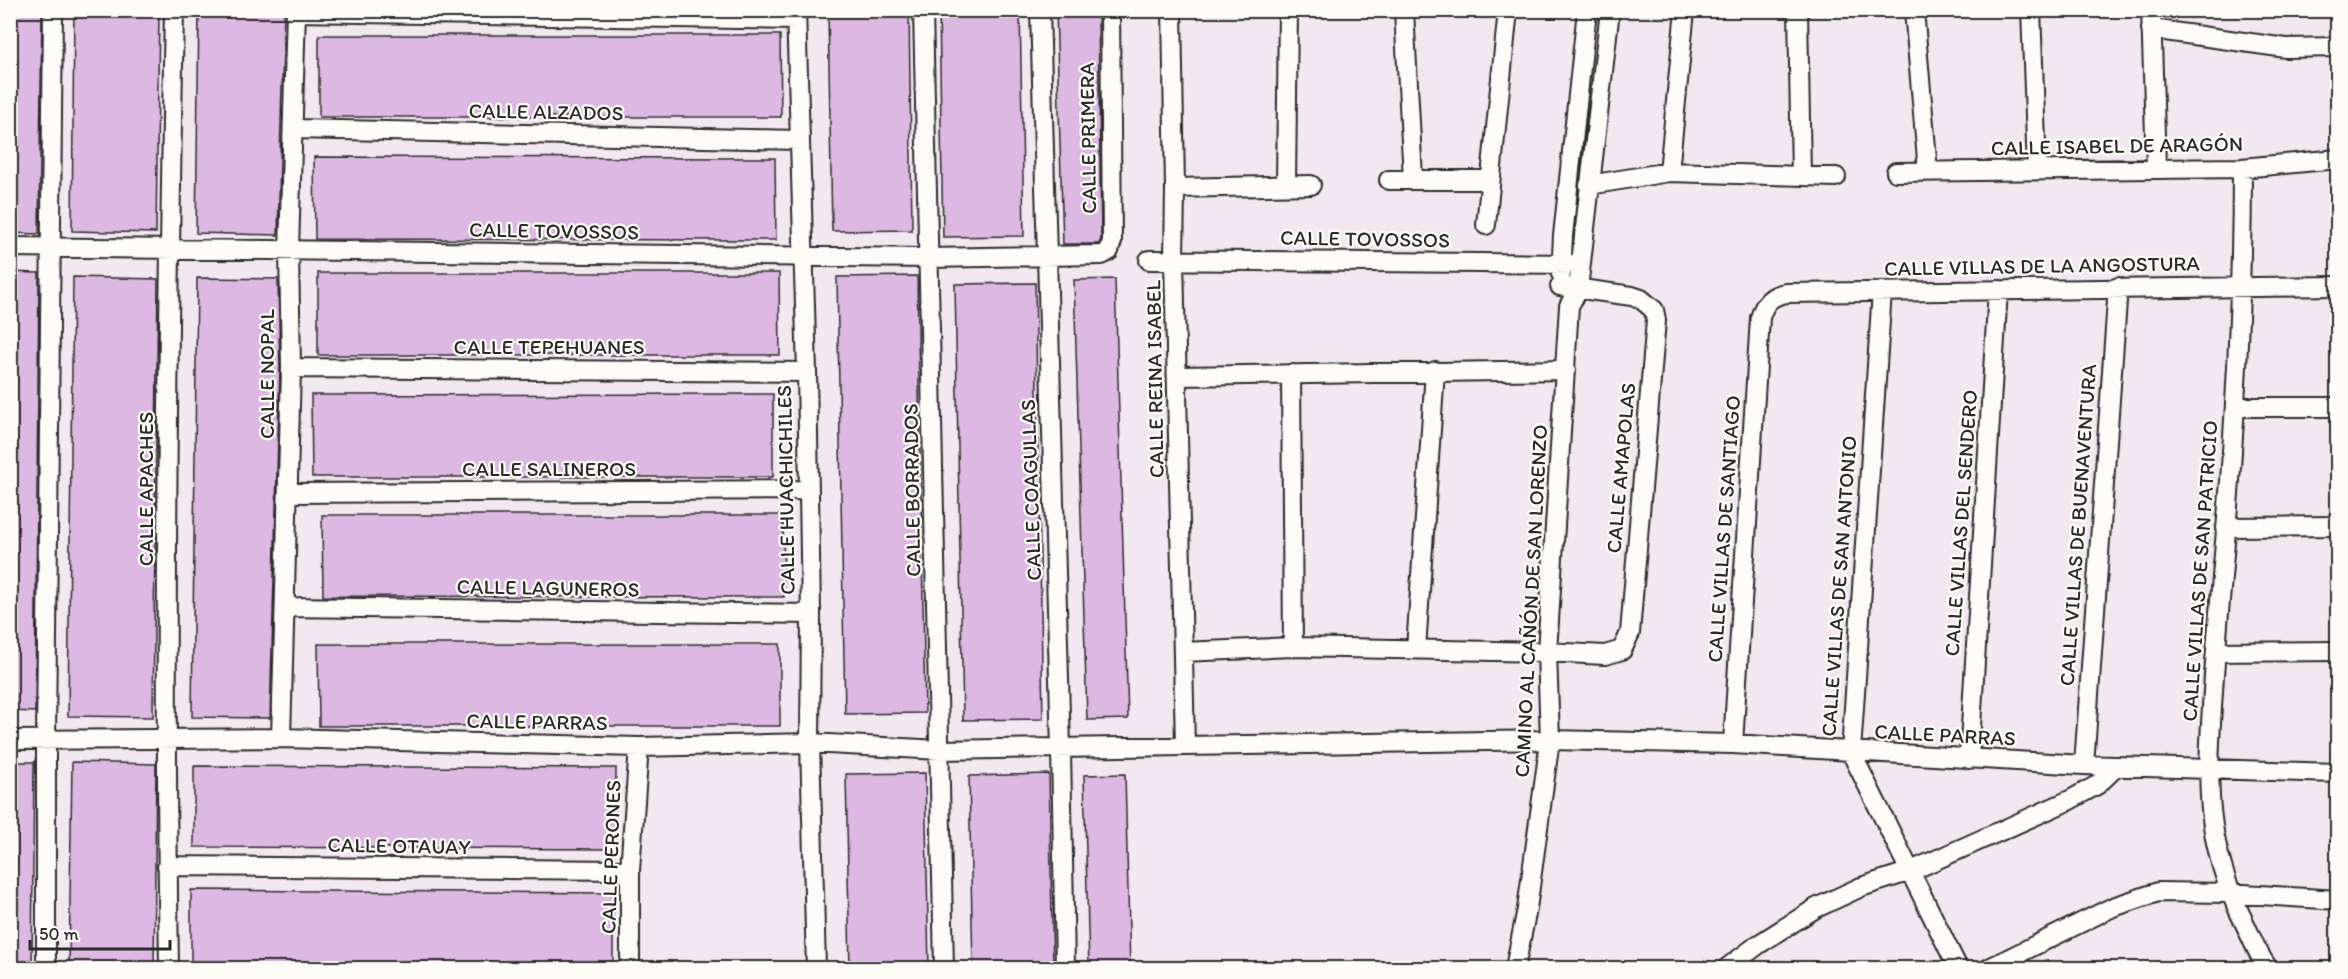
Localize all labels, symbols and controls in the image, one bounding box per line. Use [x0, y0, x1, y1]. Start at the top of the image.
street label: CALLE PRIMERA [1074, 61, 1101, 214]
street label: CALLE ALZADOS [468, 98, 624, 125]
street label: CALLE ISABEL DE ARAGÓN [1991, 131, 2243, 160]
street label: CALLE TOVOSSOS [469, 217, 639, 244]
street label: CALLE TOVOSSOS [1280, 225, 1450, 252]
street label: CALLE VILLAS DE LA ANGOSTURA [1884, 250, 2201, 281]
street label: CALLE REINA ISABEL [1140, 279, 1169, 478]
street label: CALLE NOPAL [254, 309, 279, 439]
street label: CALLE TEPEHUANES [453, 334, 645, 359]
street label: CALLE VILLAS DE BUENAVENTURA [2054, 362, 2101, 687]
street label: CALLE AMAPOLAS [1601, 382, 1640, 554]
street label: CALLE HUACHICHILES [771, 385, 800, 595]
street label: CALLE VILLAS DEL SENDERO [1939, 389, 1982, 657]
street label: CALLE VILLAS DE SANTIAGO [1702, 394, 1745, 663]
street label: CALLE COAGULLAS [1015, 399, 1046, 581]
street label: CALLE BORRADOS [897, 403, 926, 577]
street label: CALLE APACHES [133, 412, 158, 566]
street label: CALLE VILLAS DE SAN PATRICIO [2177, 420, 2222, 722]
street label: CAMINO AL CAÑÓN DE SAN LORENZO [1509, 424, 1552, 778]
street label: CALLE VILLAS DE SAN ANTONIO [1816, 435, 1861, 737]
street label: CALLE SALINEROS [462, 456, 636, 481]
street label: CALLE LAGUNEROS [456, 573, 640, 602]
street label: CALLE PARRAS [466, 708, 608, 735]
street label: CALLE PARRAS [1874, 718, 2016, 751]
street label: CALLE PERONES [595, 779, 626, 934]
street label: CALLE OTAUAY [327, 832, 471, 859]
scale bar [30, 913, 170, 951]
text: 50 m [39, 923, 79, 945]

